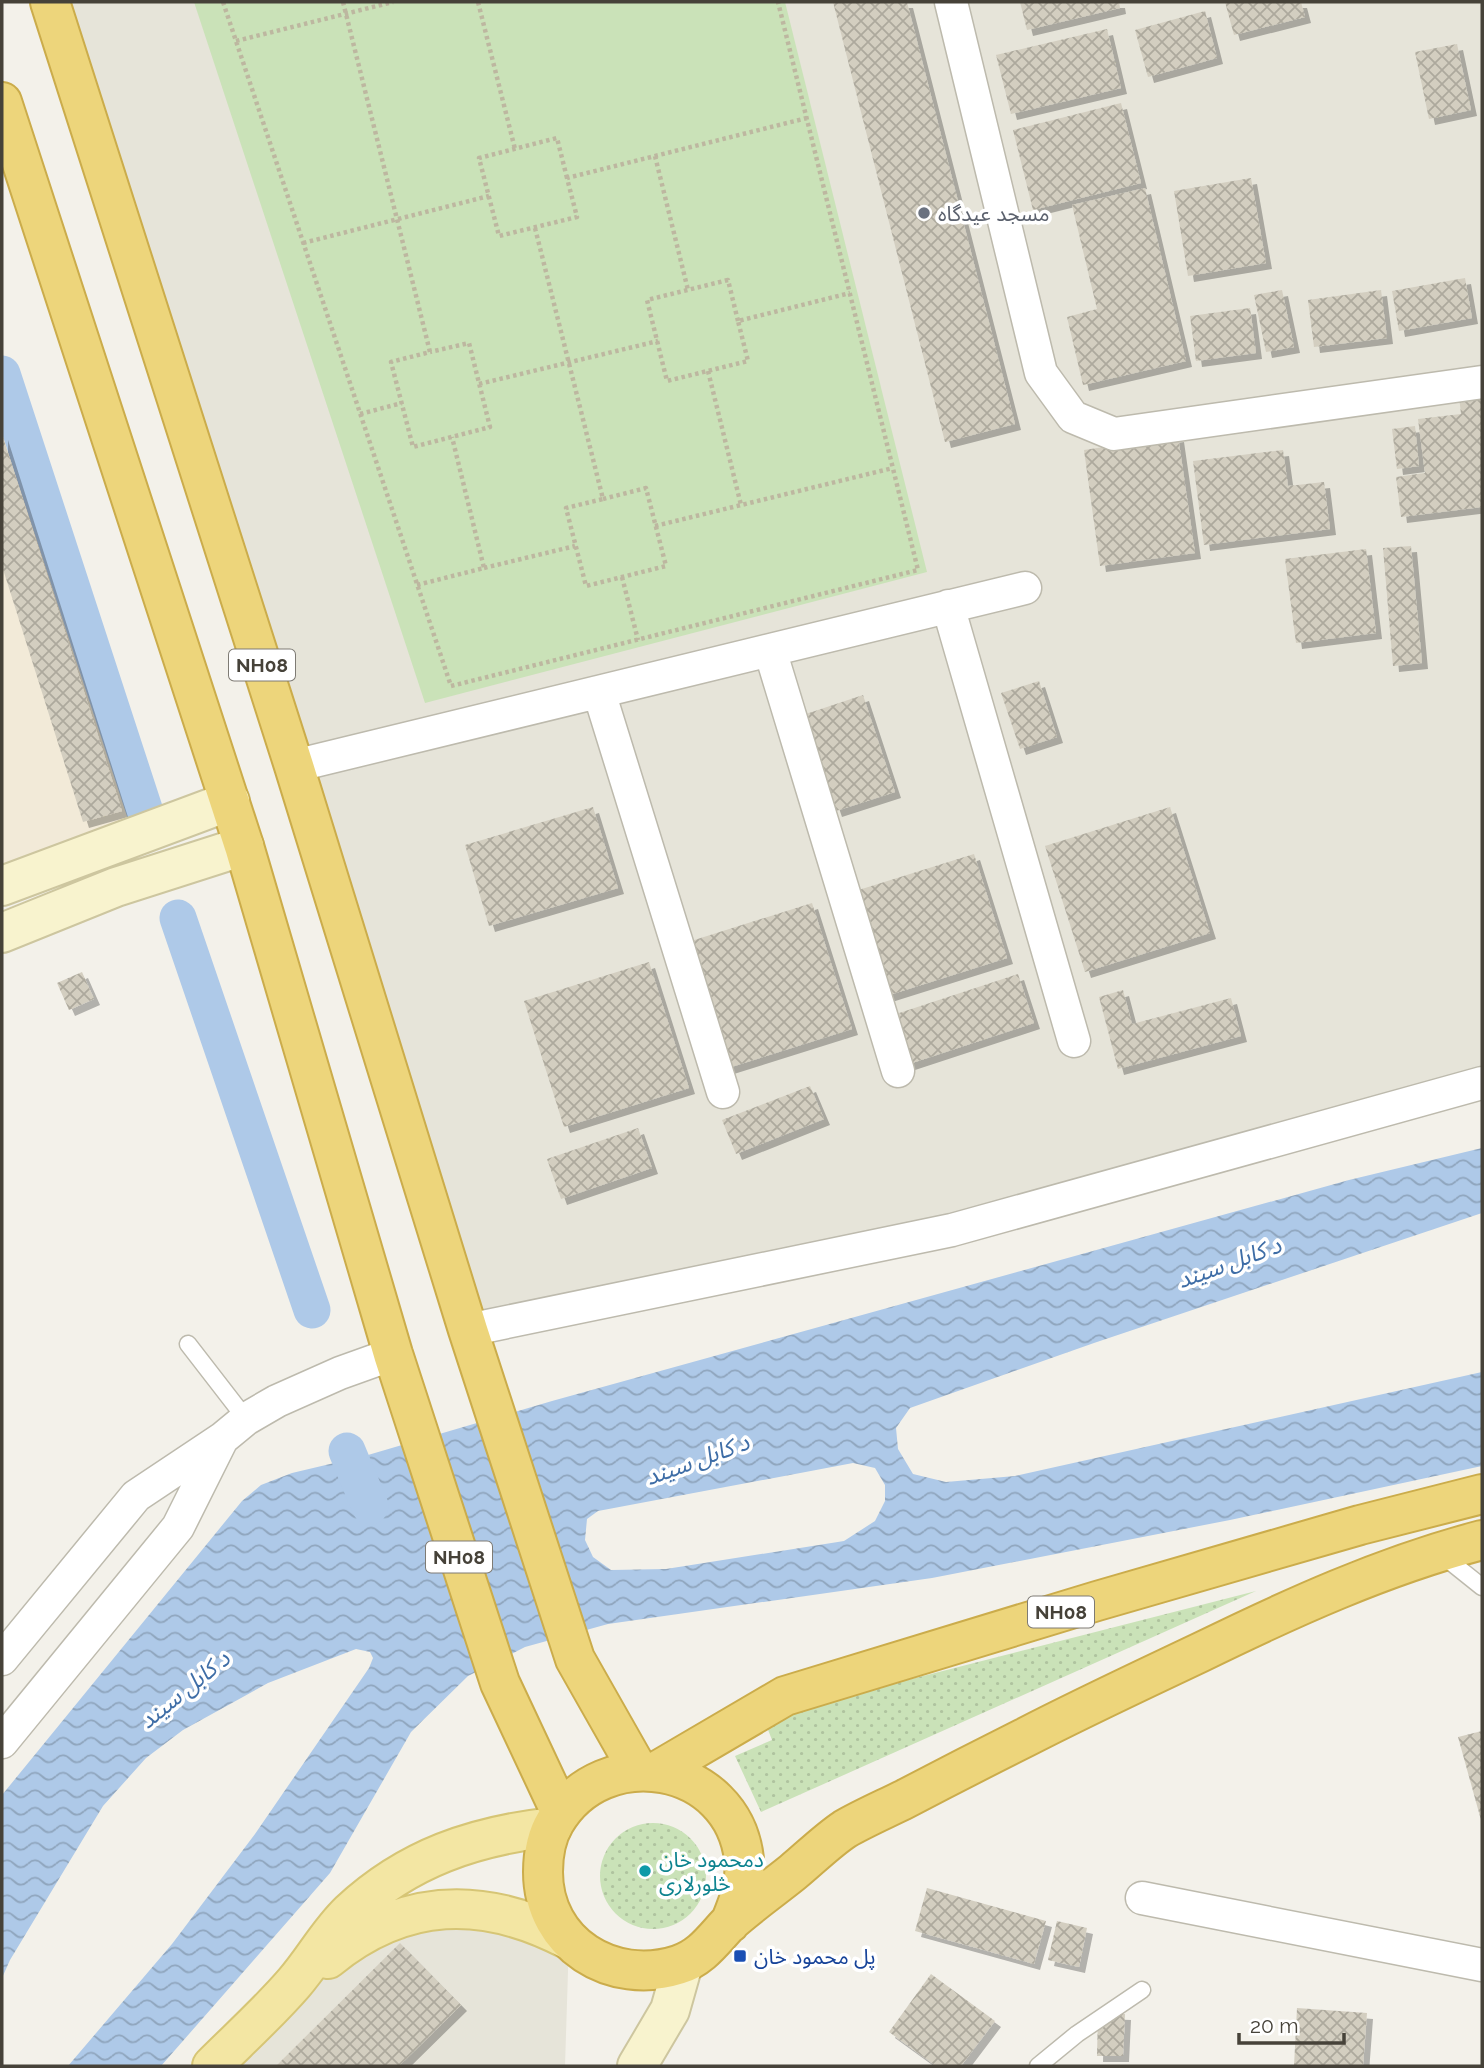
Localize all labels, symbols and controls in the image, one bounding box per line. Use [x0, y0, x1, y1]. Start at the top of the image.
place label: مسجد عیدگاه [938, 201, 1050, 226]
marker: مسجد عیدگاه [916, 205, 932, 221]
road number: NH08 [229, 650, 295, 680]
water label: د کابل سيند [1173, 1230, 1286, 1294]
water label: د کابل سيند [641, 1427, 754, 1491]
road number: NH08 [426, 1541, 492, 1572]
road number: NH08 [1028, 1596, 1094, 1628]
water label: د کابل سيند [133, 1644, 236, 1734]
place label: دمحمود خان څلورلاری [659, 1847, 764, 1896]
marker: دمحمود خان څلورلاری [637, 1863, 653, 1879]
place label: پل محمود خان [754, 1944, 876, 1970]
marker: پل محمود خان [732, 1948, 748, 1964]
scale bar [1239, 2002, 1344, 2046]
text: 20 m [1250, 2013, 1298, 2038]

